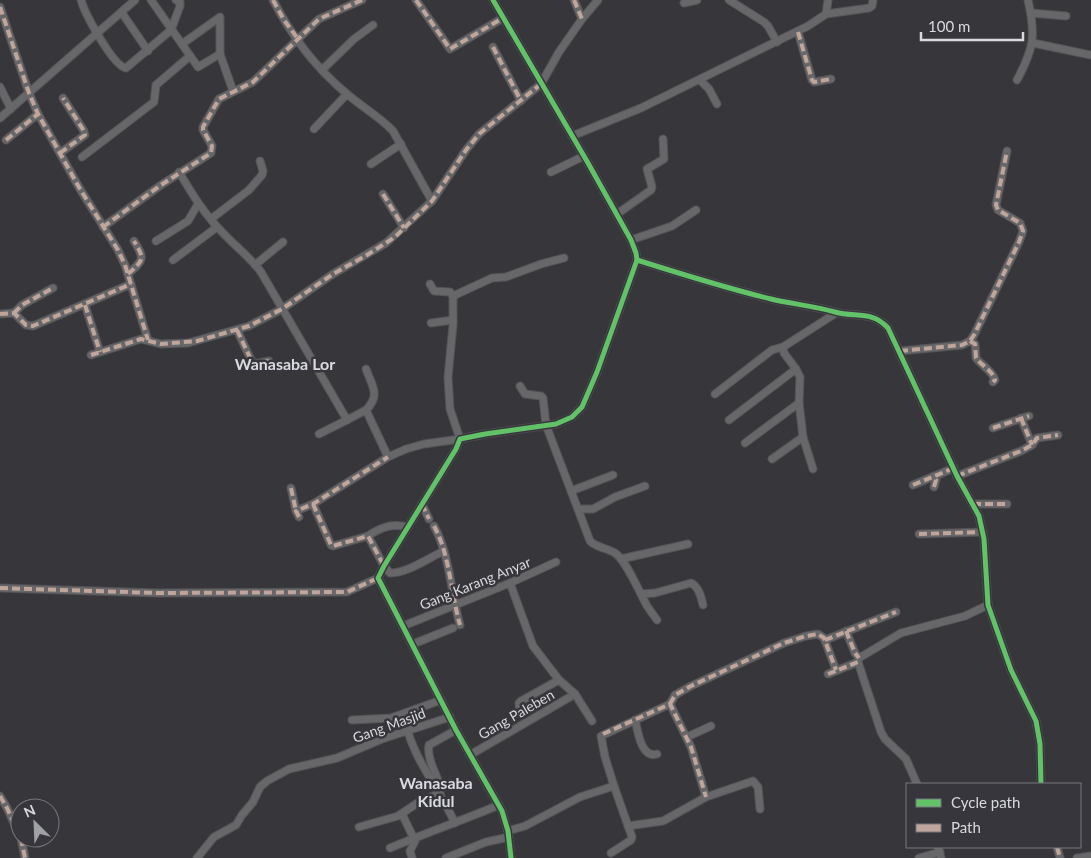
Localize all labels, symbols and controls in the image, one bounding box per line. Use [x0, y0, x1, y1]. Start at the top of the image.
scale bar [921, 10, 1024, 42]
text: 100 m [928, 17, 970, 35]
district label: Wanasaba Lor [235, 354, 335, 373]
street label: Gang Karang Anyar [417, 553, 533, 613]
street label: Gang Paleben [475, 685, 557, 743]
street label: Gang Masjid [350, 704, 428, 746]
district label: Wanasaba Kidul [399, 773, 473, 810]
legend [906, 783, 1081, 848]
text: Cycle path [951, 793, 1020, 811]
north arrow [10, 798, 60, 848]
text: N [21, 801, 38, 821]
text: Path [951, 818, 981, 836]

